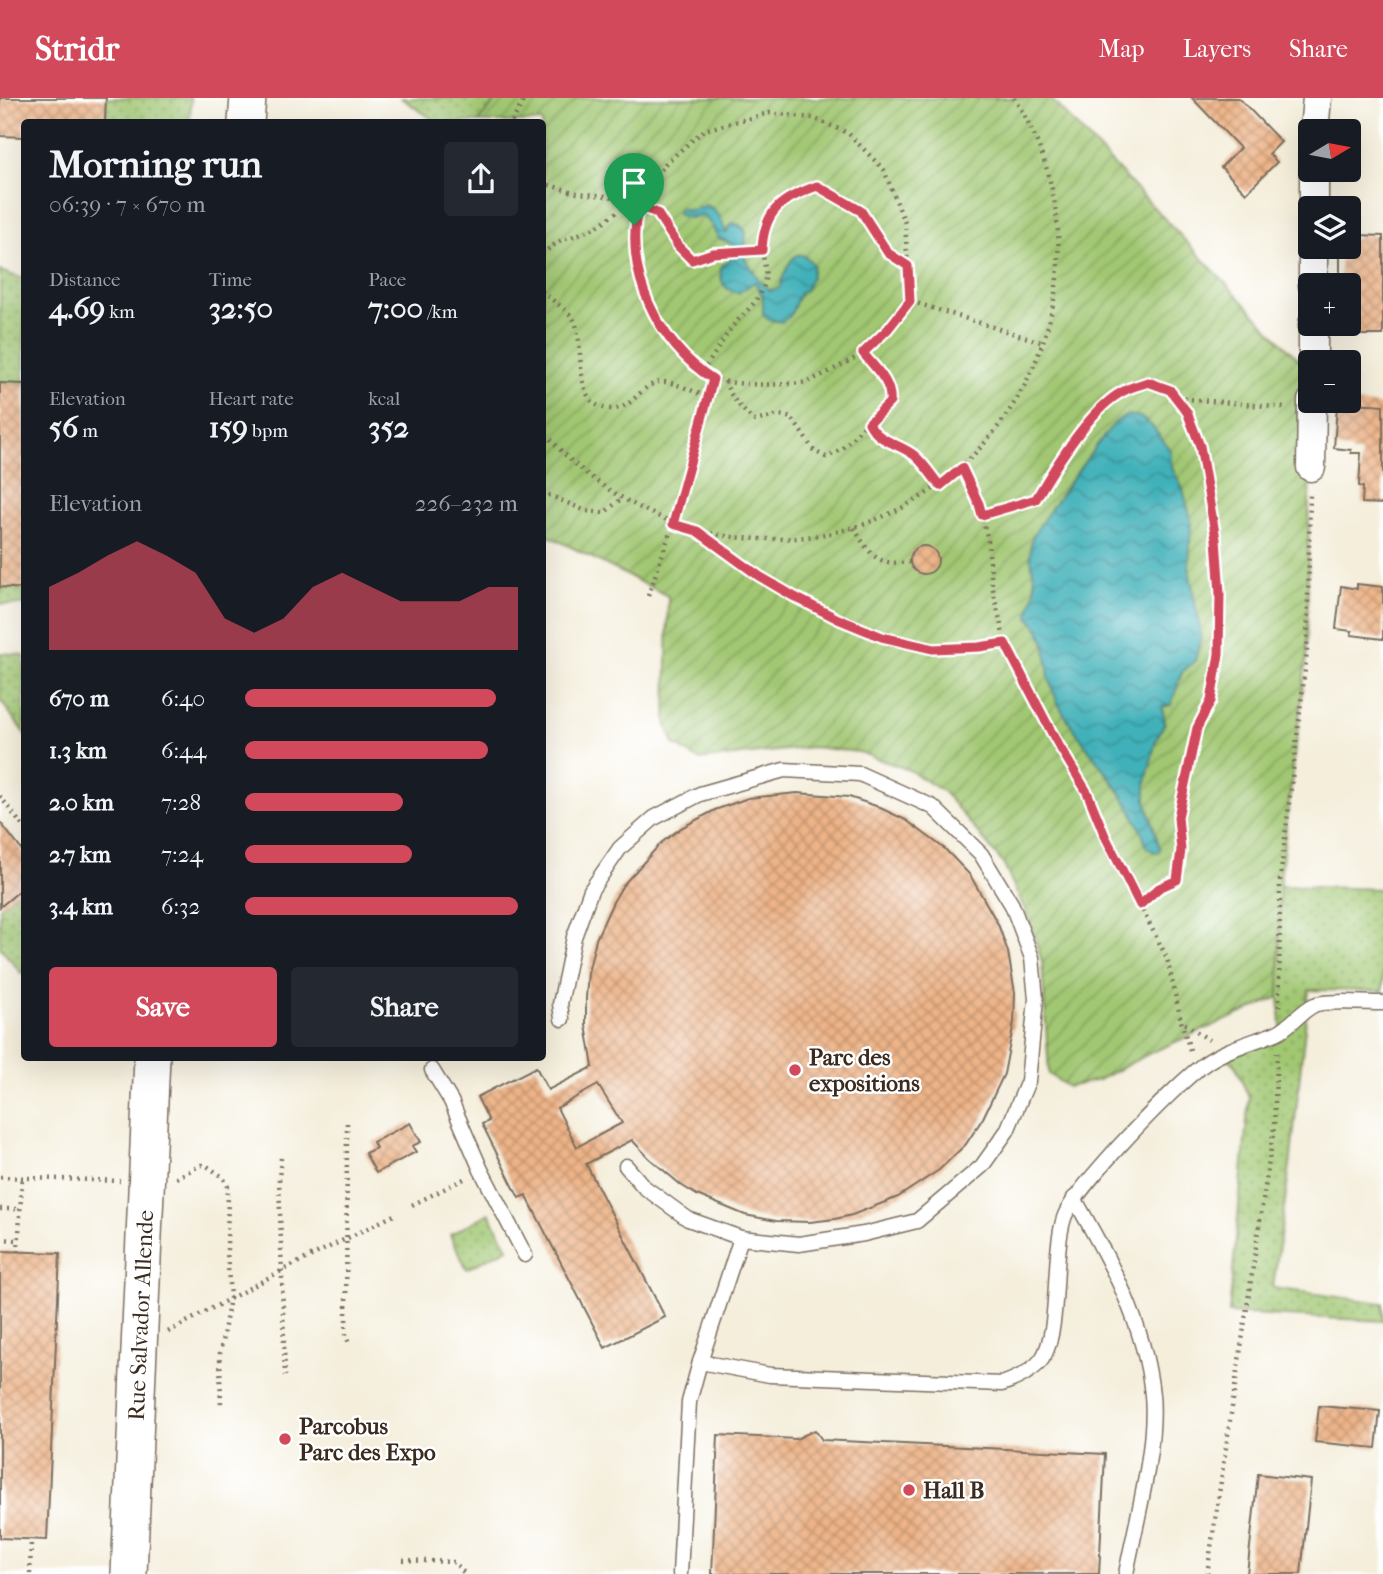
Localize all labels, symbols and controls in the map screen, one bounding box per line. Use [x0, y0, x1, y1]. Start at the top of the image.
text: Stridr [35, 30, 119, 69]
text: Map [1099, 35, 1145, 63]
text: Layers [1183, 35, 1251, 63]
text: Share [1289, 35, 1348, 63]
north arrow [1298, 119, 1362, 182]
map controls [1298, 119, 1361, 413]
text: Morning run [49, 142, 262, 187]
button: share [444, 142, 518, 216]
pin [604, 153, 664, 225]
icon: arrive [615, 164, 653, 202]
text: 06:39 · 7 × 670 m [49, 191, 206, 218]
button: layers [1298, 196, 1361, 259]
text: Distance [49, 269, 120, 291]
text: Time [209, 269, 252, 291]
text: Pace [368, 269, 406, 291]
button: + [1298, 273, 1361, 336]
text: 4.69 [49, 291, 105, 326]
text: 32:50 [209, 291, 273, 326]
text: 7:00 [368, 291, 423, 326]
text: km [105, 301, 135, 323]
text: /km [423, 301, 457, 323]
button: − [1298, 350, 1361, 413]
text: Elevation [49, 388, 126, 410]
text: Heart rate [209, 388, 294, 410]
text: kcal [368, 388, 400, 410]
text: 56 [49, 410, 78, 445]
text: 159 [209, 410, 248, 445]
text: 352 [368, 410, 409, 445]
text: m [78, 420, 98, 442]
text: bpm [248, 420, 288, 442]
text: Elevation [49, 490, 142, 517]
text: 226–232 m [415, 490, 518, 517]
text: 670 m [49, 685, 109, 712]
text: 6:40 [161, 685, 205, 712]
text: 1.3 km [49, 737, 107, 764]
text: 6:44 [161, 737, 206, 764]
text: 2.0 km [49, 789, 114, 816]
text: 7:28 [161, 789, 201, 816]
text: 2.7 km [49, 841, 111, 868]
text: 7:24 [161, 841, 203, 868]
text: 3.4 km [49, 893, 113, 920]
text: 6:32 [161, 893, 200, 920]
button: Save [49, 967, 277, 1047]
button: Share [291, 967, 518, 1047]
place label: Parc des expositions [809, 1044, 920, 1097]
marker: Parc des expositions [787, 1062, 803, 1078]
street label: Rue Salvador Allende [122, 1209, 159, 1421]
place label: Parcobus Parc des Expo [299, 1413, 436, 1466]
marker: Parcobus Parc des Expo [277, 1431, 293, 1447]
place label: Hall B [923, 1477, 984, 1504]
marker: Hall B [901, 1482, 917, 1498]

